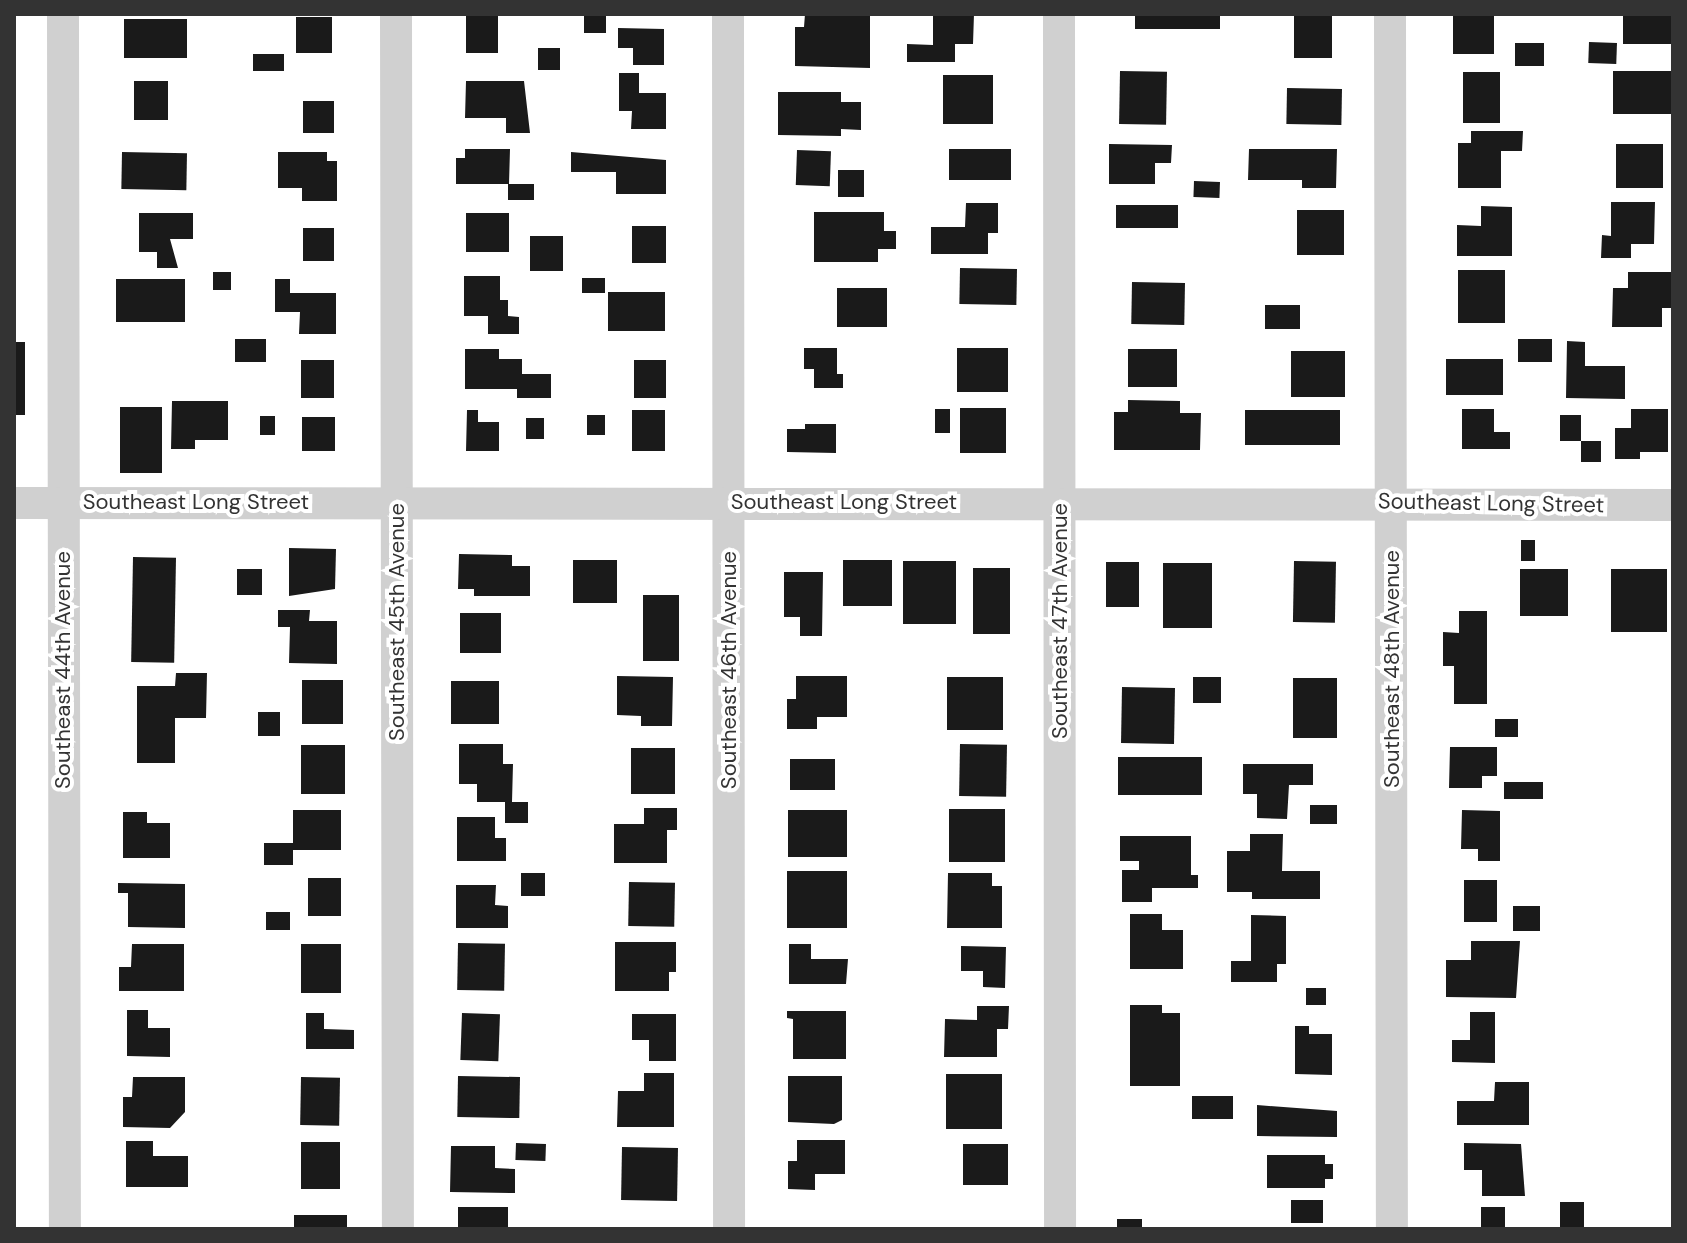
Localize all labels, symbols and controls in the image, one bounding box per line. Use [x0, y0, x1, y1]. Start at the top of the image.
street label: Southeast Long Street [1378, 488, 1604, 518]
street label: Southeast Long Street [83, 489, 309, 515]
street label: Southeast Long Street [731, 489, 957, 515]
street label: Southeast 45th Avenue [384, 503, 410, 741]
street label: Southeast 47th Avenue [1047, 503, 1073, 739]
street label: Southeast 48th Avenue [1379, 550, 1405, 788]
street label: Southeast 44th Avenue [50, 551, 76, 789]
street label: Southeast 46th Avenue [716, 551, 742, 789]

